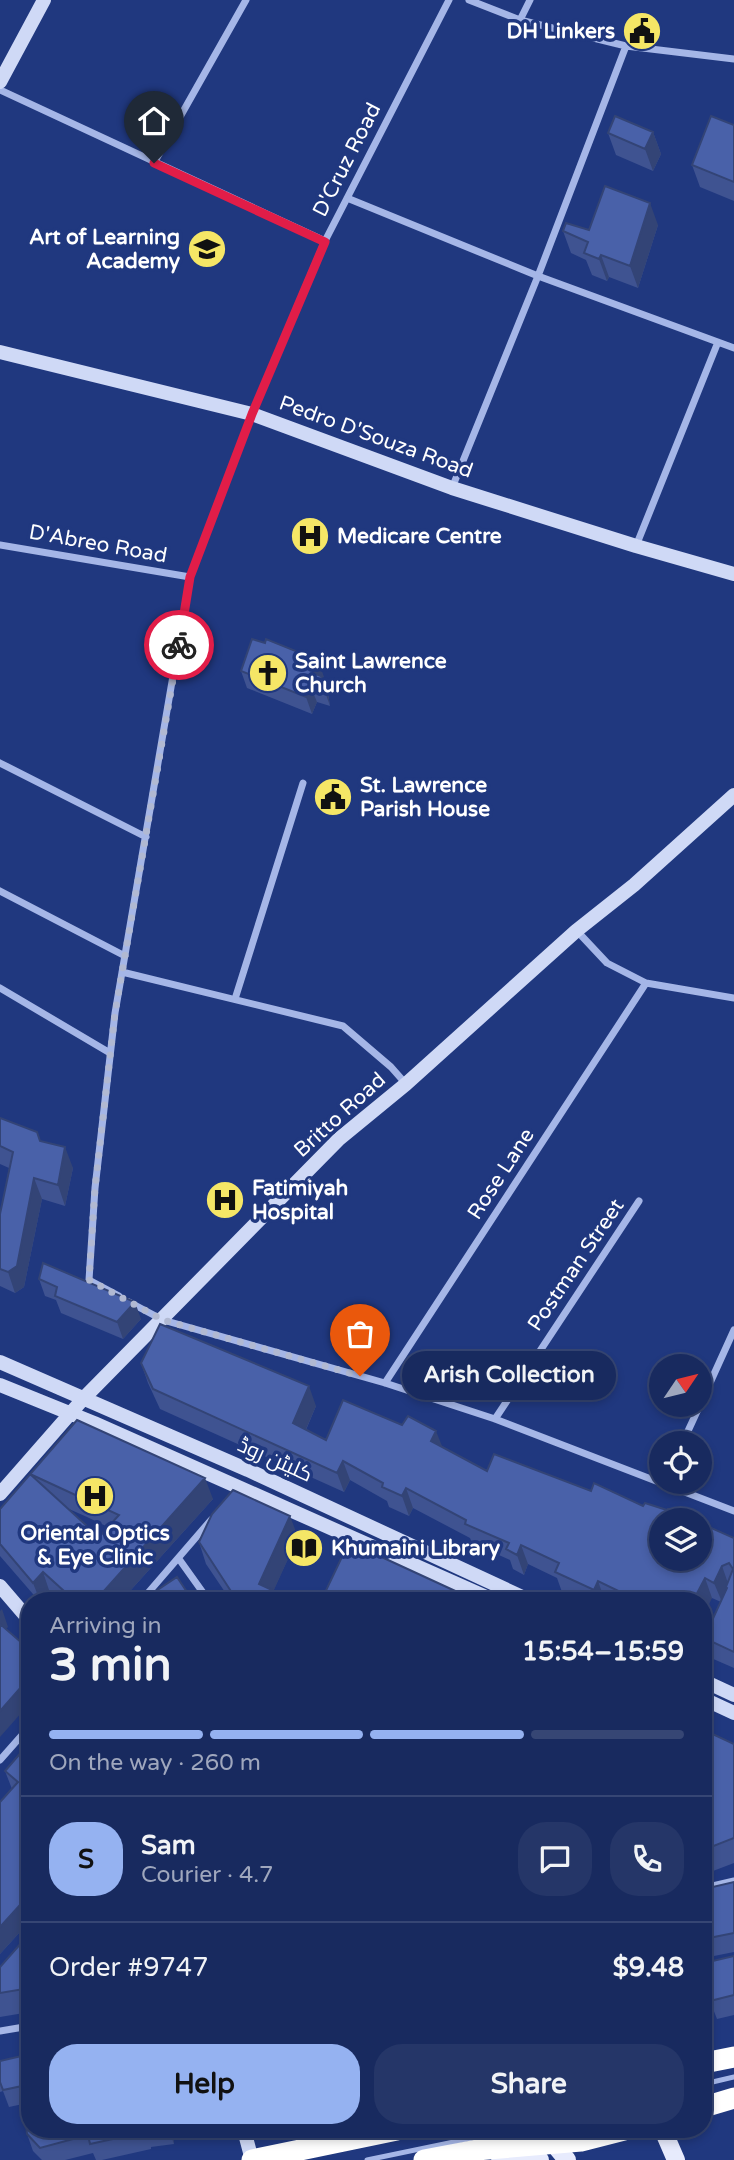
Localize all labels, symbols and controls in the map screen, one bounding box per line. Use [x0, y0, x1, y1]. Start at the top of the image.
public building icon: DH Linkers [621, 10, 663, 52]
place label: DH Linkers [507, 19, 615, 44]
pin [124, 91, 184, 163]
street label: D'Cruz Road [308, 99, 386, 221]
icon: home [135, 102, 173, 140]
place label: Art of Learning Academy [29, 225, 181, 274]
school or university icon: Art of Learning Academy [186, 228, 228, 270]
street label: Pedro D'Souza Road [276, 390, 476, 484]
hospital icon: Medicare Centre [289, 515, 331, 557]
street label: D'Abreo Road [27, 520, 169, 568]
place label: Medicare Centre [337, 524, 502, 549]
courier [144, 610, 214, 680]
icon: bike [160, 626, 198, 664]
place label: Saint Lawrence Church [295, 649, 447, 698]
church icon: Saint Lawrence Church [247, 652, 289, 694]
place label: St. Lawrence Parish House [360, 773, 490, 822]
public building icon: St. Lawrence Parish House [312, 776, 354, 818]
street label: Britto Road [289, 1067, 391, 1163]
street label: Rose Lane [462, 1124, 540, 1224]
place label: Fatimiyah Hospital [252, 1176, 348, 1225]
hospital icon: Fatimiyah Hospital [204, 1179, 246, 1221]
street label: Postman Street [523, 1194, 629, 1336]
pin [330, 1304, 390, 1376]
icon: bag [341, 1315, 379, 1353]
callout: Arish Collection [402, 1352, 616, 1400]
north arrow [649, 1354, 712, 1418]
map controls [649, 1354, 712, 1571]
text: Arish Collection [423, 1361, 595, 1389]
button: locate [649, 1431, 712, 1494]
street label: کلیٹن روڈ [234, 1432, 316, 1488]
hospital icon: Oriental Optics & Eye Clinic [74, 1475, 116, 1517]
button: layers [649, 1508, 712, 1571]
place label: Oriental Optics & Eye Clinic [20, 1521, 170, 1570]
library icon: Khumaini Library [283, 1527, 325, 1569]
place label: Khumaini Library [331, 1536, 501, 1561]
text: Arriving in [49, 1612, 162, 1640]
text: 15:54–15:59 [522, 1636, 684, 1667]
text: 3 min [49, 1638, 172, 1693]
text: On the way · 260 m [49, 1749, 261, 1777]
button: chat [518, 1822, 592, 1896]
button: phone [610, 1822, 684, 1896]
text: Sam [141, 1830, 196, 1861]
text: S [78, 1844, 94, 1875]
text: Courier · 4.7 [141, 1861, 274, 1889]
text: Order #9747 [49, 1952, 209, 1983]
text: $9.48 [613, 1952, 684, 1983]
button: Help [49, 2044, 360, 2124]
button: Share [374, 2044, 684, 2124]

